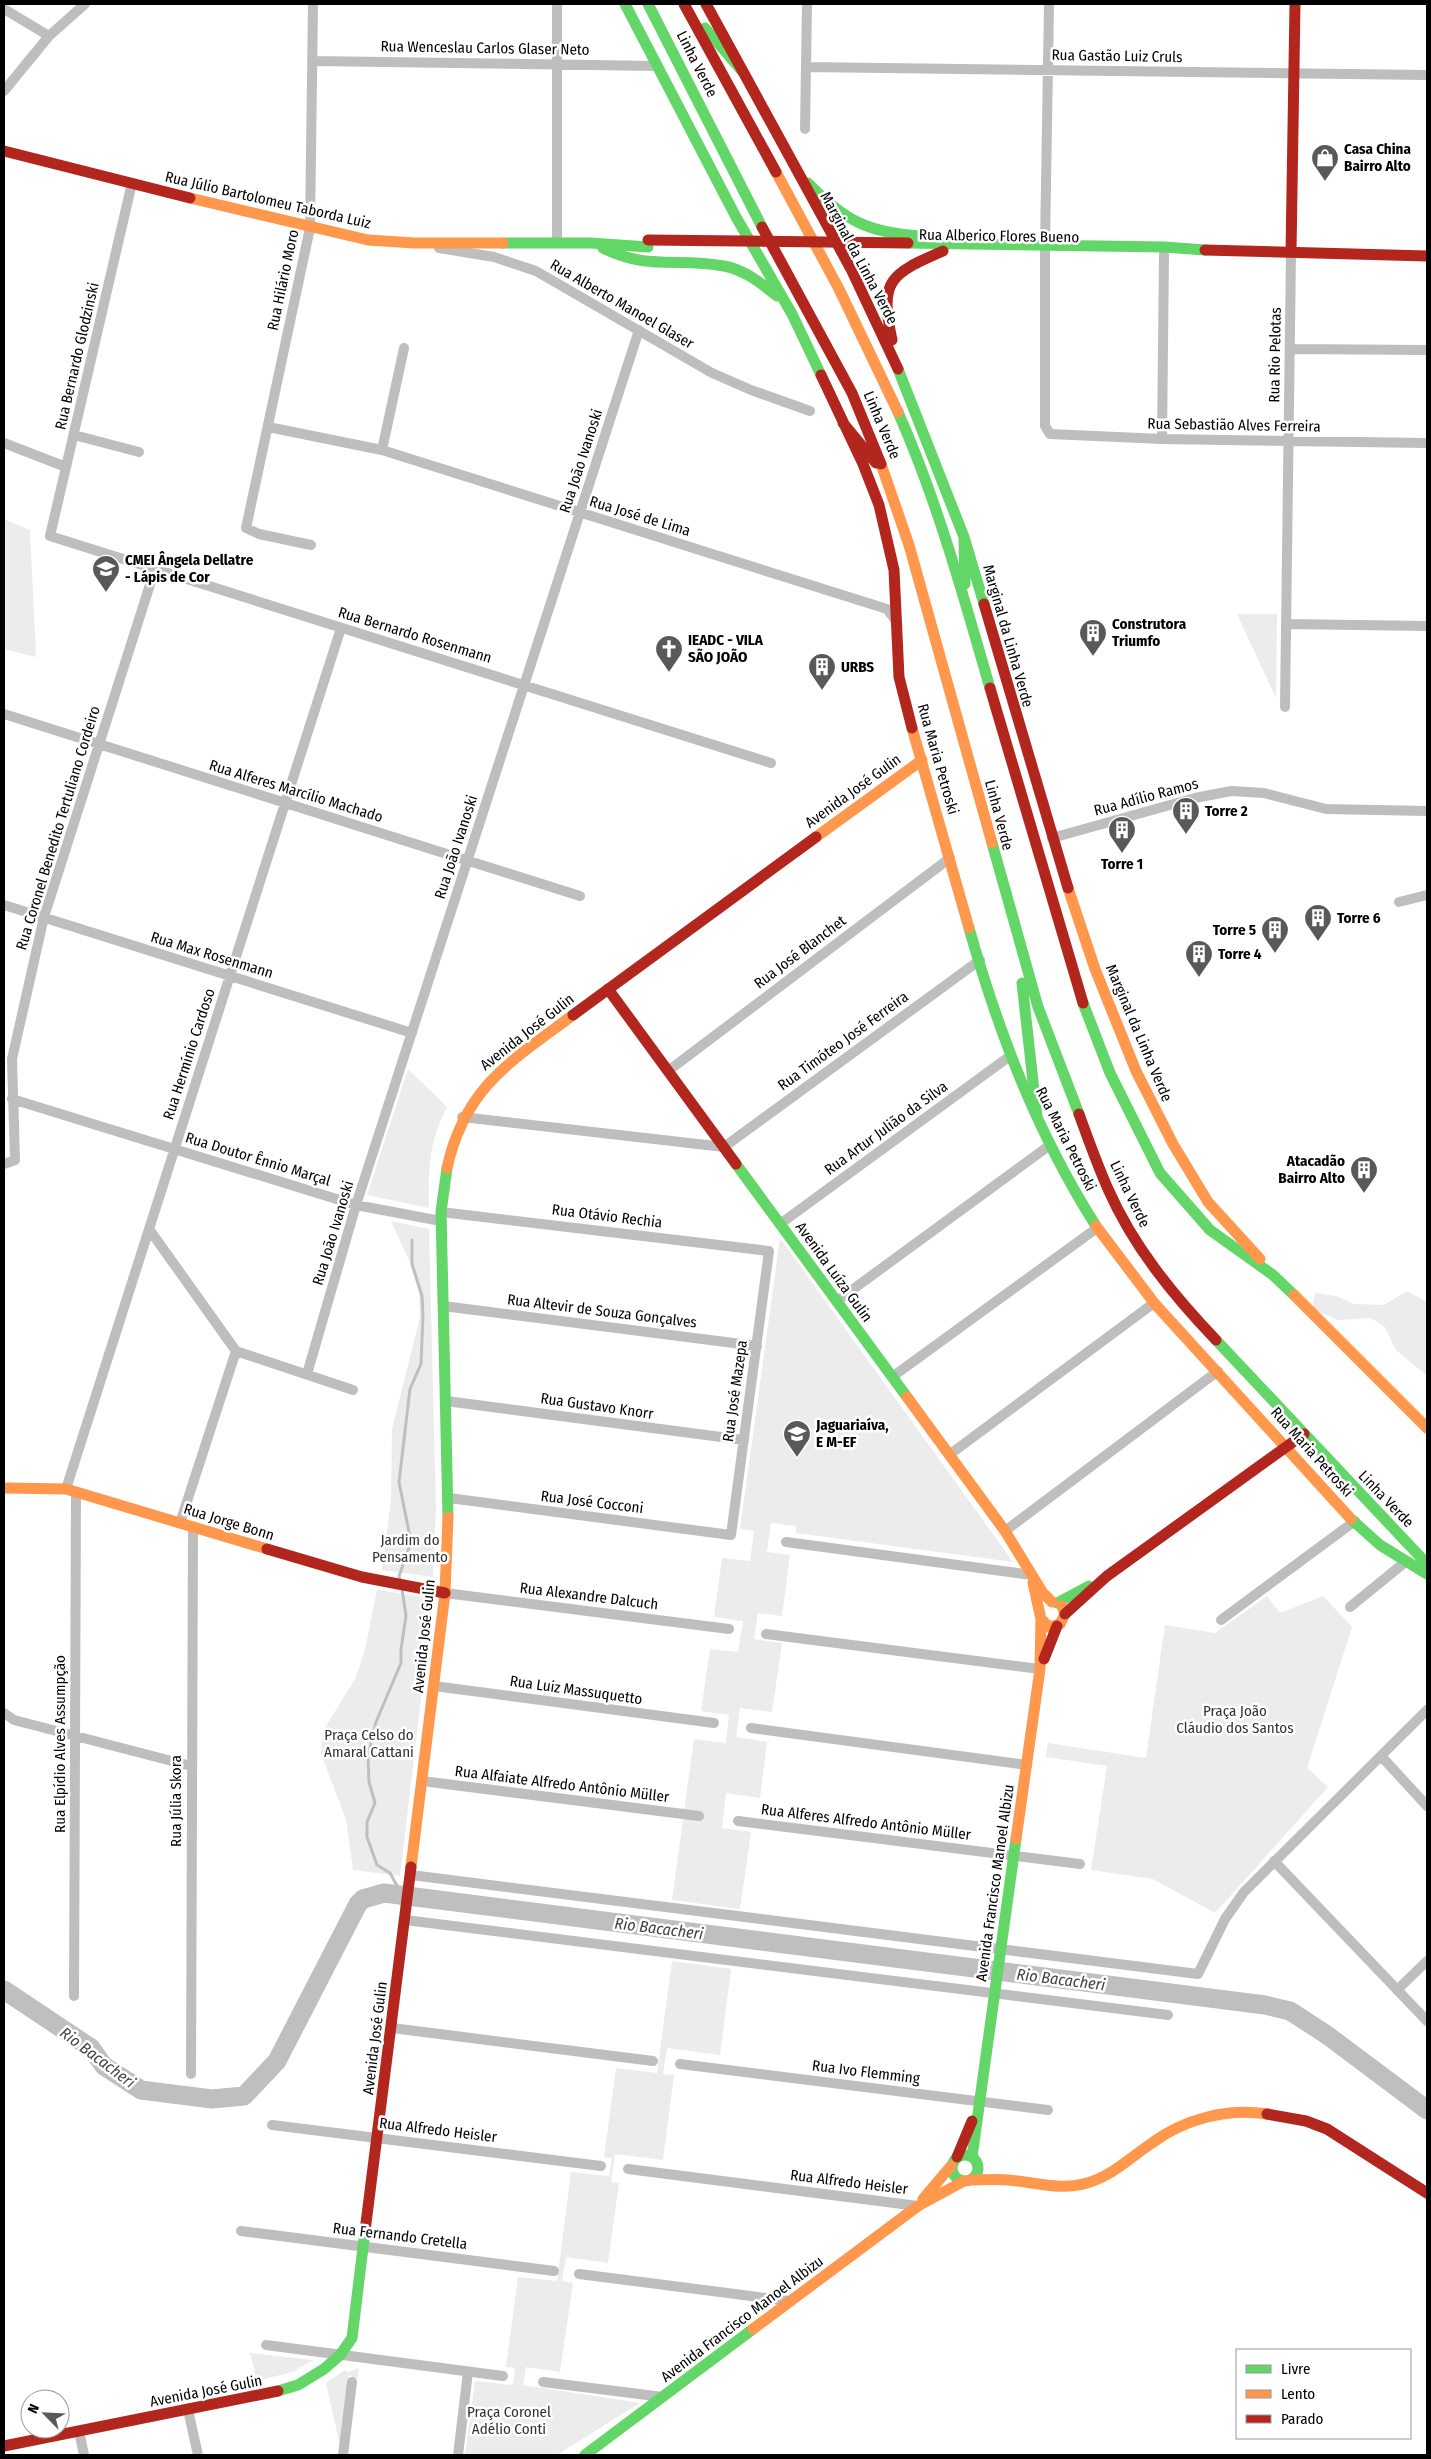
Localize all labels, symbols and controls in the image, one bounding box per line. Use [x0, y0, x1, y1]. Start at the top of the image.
street label: Linha Verde [673, 28, 721, 100]
street label: Rua Wenceslau Carlos Glaser Neto [380, 37, 590, 59]
street label: Rua Gastão Luiz Cruls [1051, 46, 1183, 66]
place label: Casa China Bairro Alto [1344, 140, 1411, 175]
shop icon: Casa China Bairro Alto [1310, 143, 1340, 182]
street label: Rua Júlio Bartolomeu Taborda Luiz [163, 168, 373, 232]
street label: Marginal da Linha Verde [816, 189, 902, 327]
street label: Rua Alberico Flores Bueno [919, 226, 1079, 246]
street label: Rua Hilário Moro [264, 228, 303, 332]
street label: Rua Alberto Manoel Glaser [547, 255, 698, 353]
street label: Rua Bernardo Glodzinski [51, 281, 103, 431]
street label: Rua Rio Pelotas [1265, 307, 1285, 403]
street label: Linha Verde [860, 388, 904, 462]
street label: Rua João Ivanoski [556, 407, 606, 515]
street label: Rua Sebastião Alves Ferreira [1147, 414, 1321, 436]
street label: Rua José de Lima [587, 492, 693, 540]
place label: CMEI Ângela Dellatre - Lápis de Cor [125, 551, 254, 586]
school or university icon: CMEI Ângela Dellatre - Lápis de Cor [91, 554, 121, 593]
street label: Marginal da Linha Verde [979, 563, 1037, 709]
street label: Rua Bernardo Rosenmann [336, 603, 494, 667]
place label: Construtora Triumfo [1112, 615, 1187, 650]
building icon: Construtora Triumfo [1078, 618, 1108, 657]
place label: IEADC - VILA SÃO JOÃO [688, 631, 764, 666]
church icon: IEADC - VILA SÃO JOÃO [654, 634, 684, 673]
building icon: URBS [807, 652, 837, 691]
place label: URBS [841, 658, 874, 676]
street label: Rua Maria Petroski [914, 702, 962, 816]
street label: Rua Coronel Benedito Tertuliano Cordeiro [12, 704, 104, 952]
street label: Avenida José Gulin [802, 750, 904, 832]
street label: Rua Alferes Marcílio Machado [207, 756, 385, 826]
street label: Rua Adílio Ramos [1092, 774, 1200, 820]
street label: Linha Verde [981, 778, 1017, 852]
street label: Rua João Ivanoski [431, 793, 481, 901]
building icon: Torre 2 [1171, 796, 1201, 835]
place label: Torre 2 [1205, 802, 1248, 820]
building icon: Torre 1 [1107, 815, 1137, 854]
place label: Torre 1 [1101, 855, 1143, 873]
building icon: Torre 6 [1303, 903, 1333, 942]
place label: Torre 6 [1337, 909, 1381, 927]
street label: Rua José Blanchet [751, 912, 849, 992]
building icon: Torre 5 [1260, 915, 1290, 954]
place label: Torre 5 [1213, 921, 1256, 939]
street label: Rua Max Rosenmann [149, 928, 275, 982]
building icon: Torre 4 [1184, 939, 1214, 978]
place label: Torre 4 [1218, 945, 1262, 963]
street label: Marginal da Linha Verde [1102, 962, 1176, 1104]
street label: Rua Hermínio Cardoso [159, 986, 219, 1122]
street label: Rua Timóteo José Ferreira [774, 988, 912, 1094]
street label: Avenida José Gulin [477, 990, 577, 1074]
street label: Rua Artur Julião da Silva [821, 1077, 951, 1179]
street label: Rua Maria Petroski [1032, 1084, 1100, 1194]
street label: Rua Doutor Ênnio Marçal [183, 1128, 333, 1190]
place label: Atacadão Bairro Alto [1278, 1152, 1345, 1187]
building icon: Atacadão Bairro Alto [1349, 1155, 1379, 1194]
street label: Linha Verde [1106, 1158, 1154, 1230]
street label: Rua João Ivanoski [309, 1179, 357, 1287]
street label: Rua Otávio Rechia [551, 1200, 663, 1232]
street label: Avenida Luíza Gulin [792, 1218, 876, 1326]
street label: Rua Altevir de Souza Gonçalves [506, 1290, 698, 1332]
street label: Rua José Mazepa [719, 1339, 751, 1443]
street label: Rua Gustavo Knorr [539, 1389, 655, 1423]
street label: Rua Maria Petroski [1267, 1403, 1357, 1501]
place label: Jaguariaíva, E M-EF [815, 1416, 889, 1451]
school or university icon: Jaguariaíva, E M-EF [782, 1419, 812, 1458]
street label: Linha Verde [1355, 1467, 1417, 1531]
street label: Rua José Cocconi [540, 1487, 644, 1517]
street label: Rua Jorge Bonn [182, 1500, 276, 1544]
park label: Jardim do Pensamento [372, 1531, 448, 1566]
street label: Avenida José Gulin [409, 1578, 439, 1694]
street label: Rua Alexandre Dalcuch [519, 1579, 659, 1613]
street label: Rua Elpídio Alves Assumpção [51, 1655, 69, 1833]
street label: Rua Luiz Massuquetto [509, 1672, 643, 1708]
park label: Praça João Cláudio dos Santos [1176, 1702, 1294, 1737]
park label: Praça Celso do Amaral Cattani [324, 1726, 414, 1761]
street label: Rua Júlia Skora [167, 1755, 185, 1847]
street label: Rua Alfaiate Alfredo Antônio Müller [454, 1762, 671, 1806]
street label: Avenida Francisco Manoel Albizu [972, 1783, 1018, 1983]
street label: Rua Alferes Alfredo Antônio Müller [760, 1800, 973, 1844]
water label: Rio Bacacheri [614, 1914, 704, 1943]
water label: Rio Bacacheri [1016, 1965, 1106, 1994]
street label: Avenida José Gulin [359, 1980, 391, 2096]
water label: Rio Bacacheri [56, 2023, 139, 2092]
street label: Rua Ivo Flemming [811, 2056, 921, 2088]
street label: Rua Alfredo Heisler [378, 2114, 499, 2146]
street label: Rua Alfredo Heisler [789, 2166, 910, 2198]
street label: Rua Fernando Cretella [332, 2219, 468, 2253]
street label: Avenida Francisco Manoel Albizu [657, 2252, 827, 2386]
legend [1236, 2349, 1411, 2439]
text: Livre [1281, 2360, 1310, 2378]
street label: Avenida José Gulin [148, 2371, 264, 2411]
text: Lento [1281, 2385, 1315, 2403]
north arrow [20, 2389, 70, 2439]
text: N [24, 2402, 43, 2416]
park label: Praça Coronel Adélio Conti [467, 2403, 551, 2438]
text: Parado [1281, 2410, 1324, 2428]

